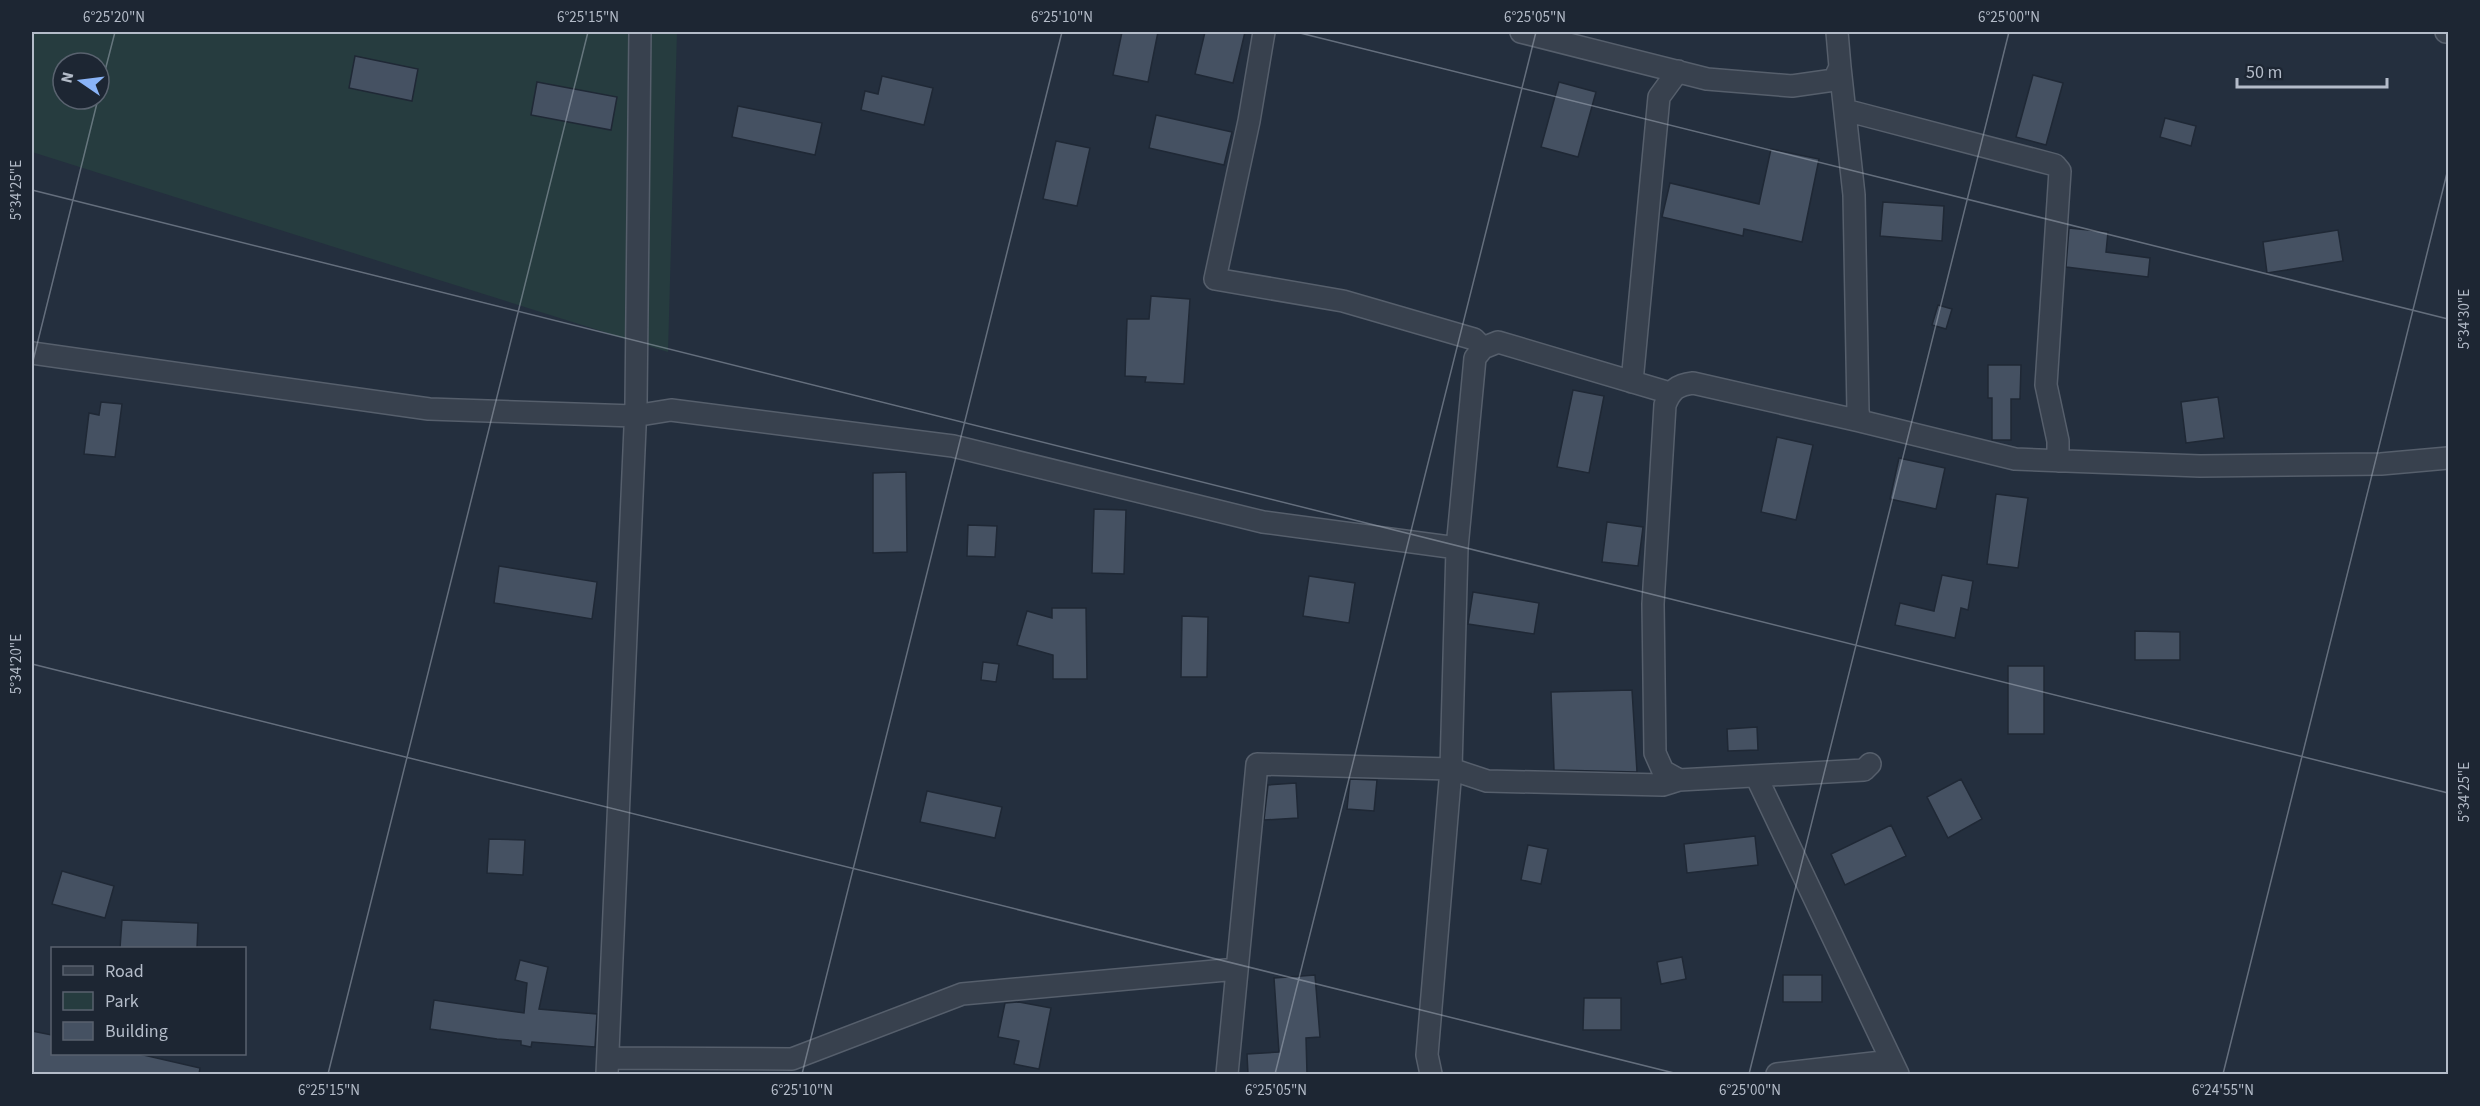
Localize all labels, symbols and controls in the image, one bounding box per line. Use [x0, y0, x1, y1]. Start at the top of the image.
text: 6°25'20"N [83, 7, 145, 28]
text: 6°25'15"N [557, 7, 619, 28]
text: 6°25'10"N [1031, 7, 1093, 28]
text: 6°25'05"N [1504, 7, 1566, 28]
text: 6°25'00"N [1978, 7, 2040, 28]
north arrow [51, 51, 111, 111]
scale bar [2237, 51, 2387, 89]
text: 50 m [2246, 60, 2282, 85]
text: N [55, 70, 79, 85]
text: 5°34'25"E [6, 160, 27, 220]
text: 5°34'30"E [2454, 289, 2475, 349]
text: 5°34'20"E [6, 634, 27, 694]
text: 5°34'25"E [2454, 762, 2475, 822]
legend [51, 947, 246, 1055]
text: Road [105, 959, 144, 984]
text: Park [105, 989, 139, 1014]
text: Building [105, 1019, 168, 1044]
text: 6°25'15"N [298, 1080, 360, 1101]
text: 6°25'10"N [771, 1080, 833, 1101]
text: 6°25'05"N [1245, 1080, 1307, 1101]
text: 6°25'00"N [1719, 1080, 1781, 1101]
text: 6°24'55"N [2192, 1080, 2254, 1101]

